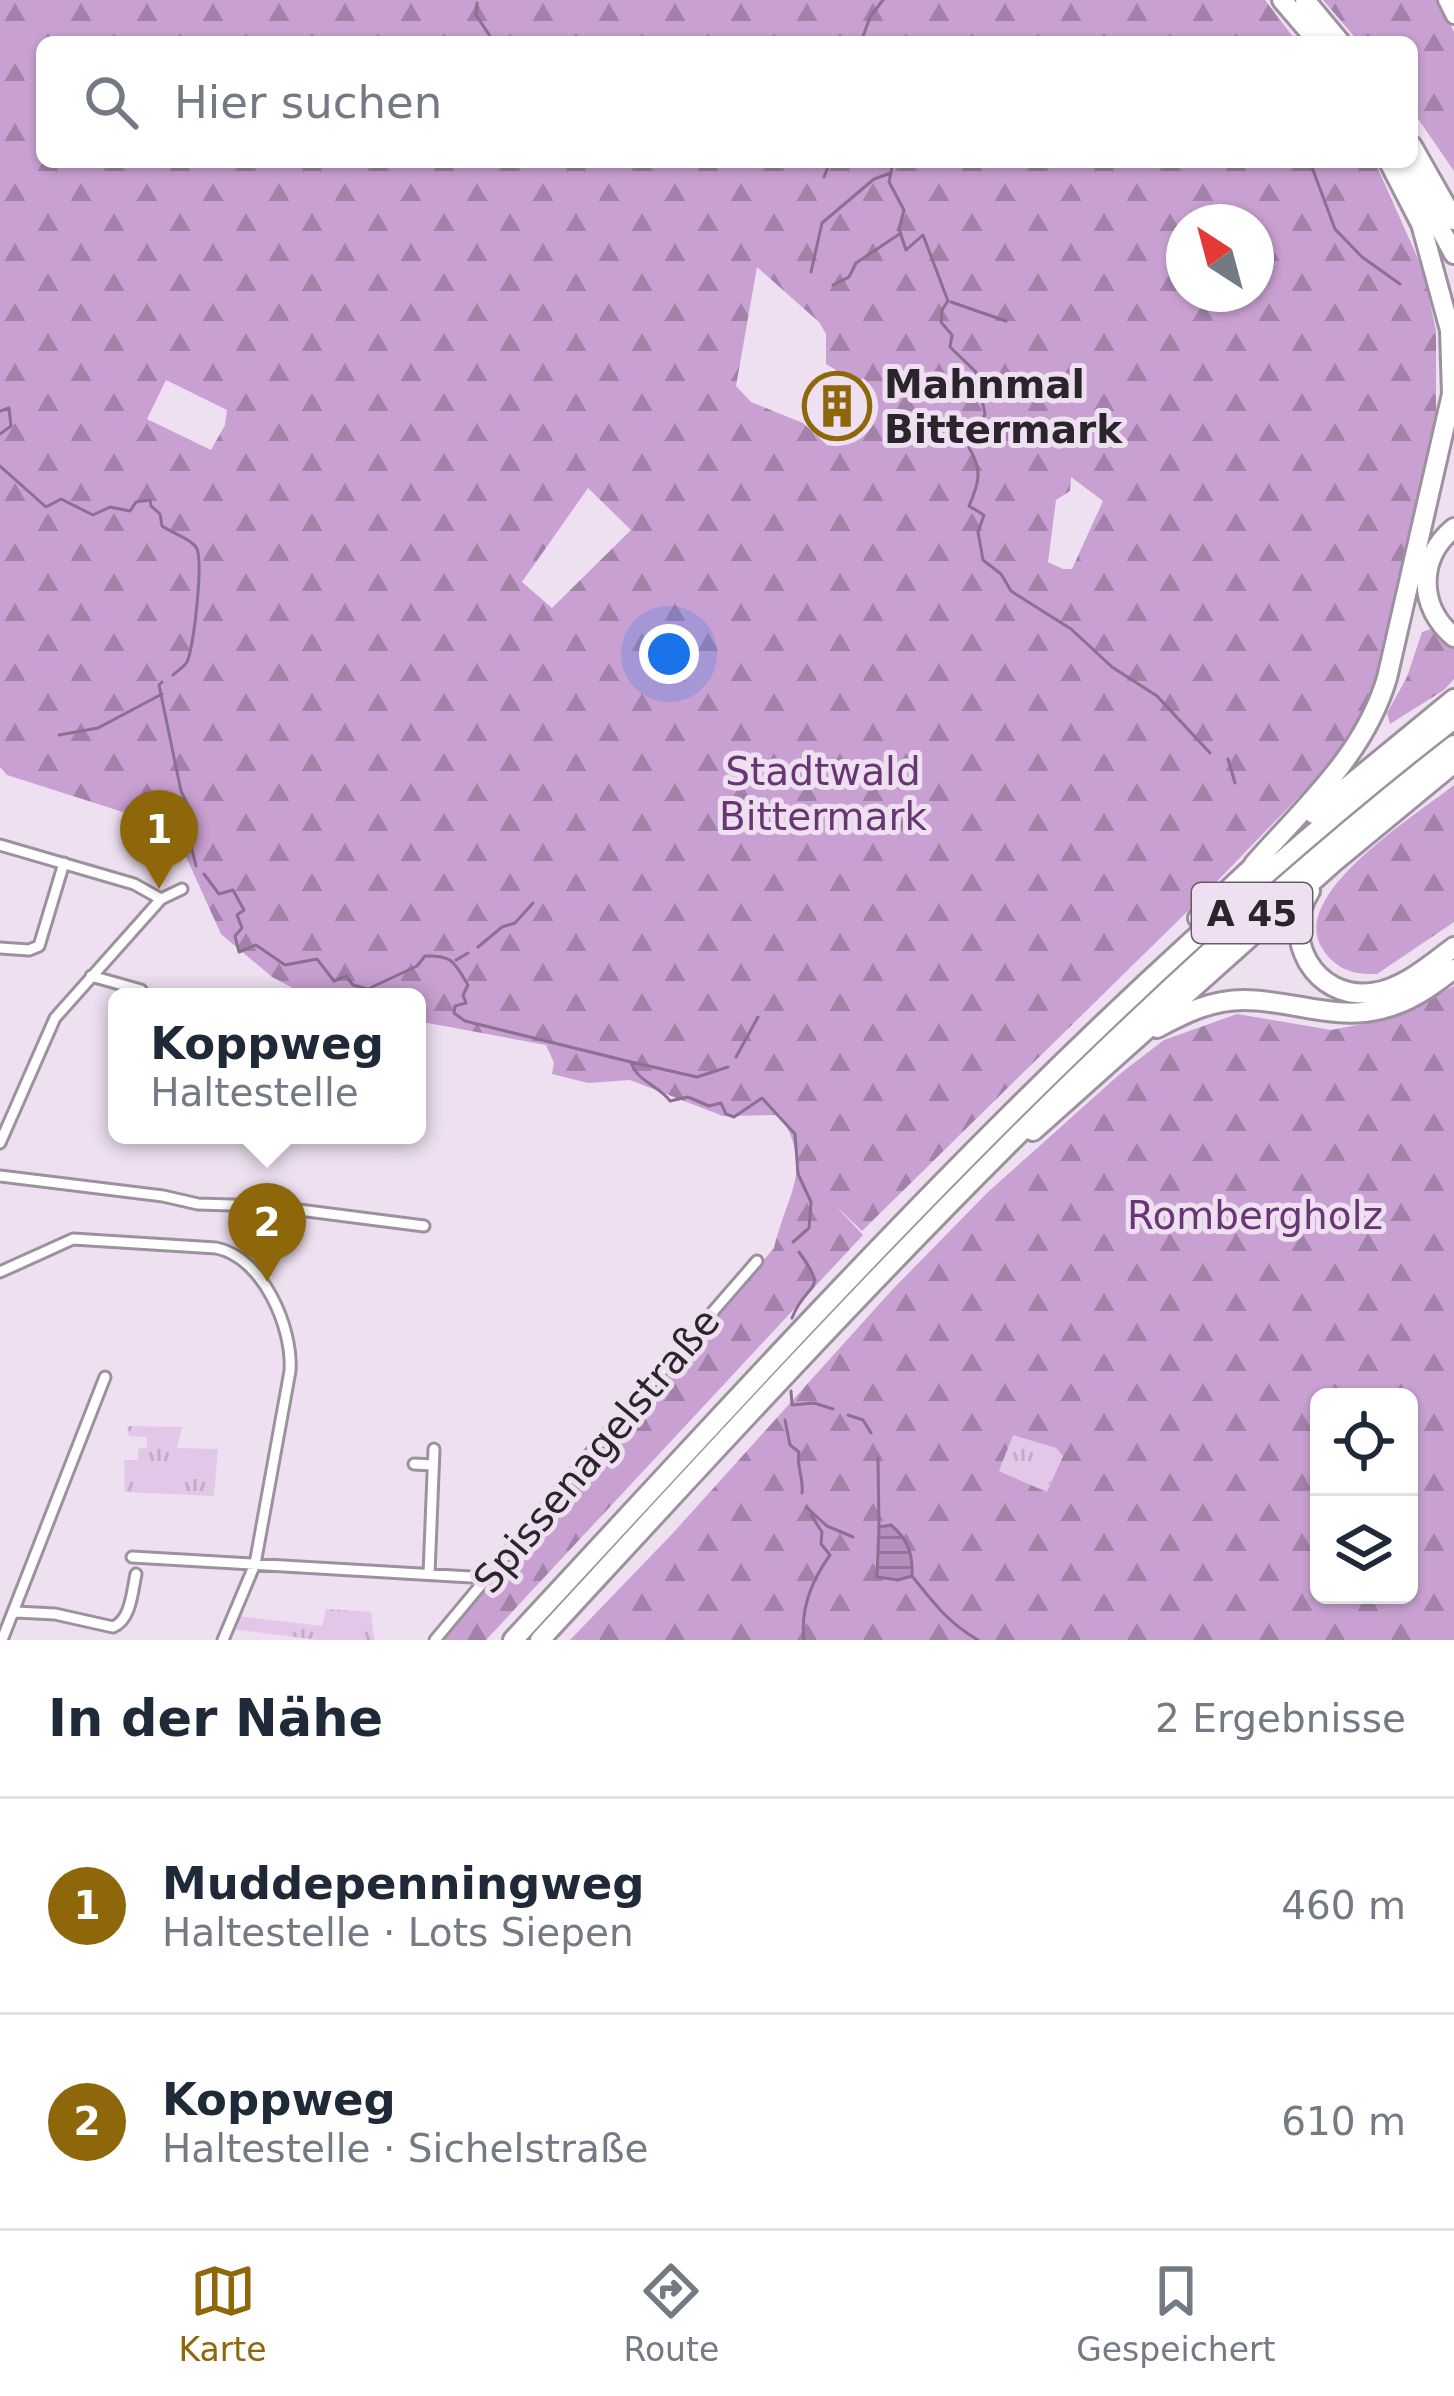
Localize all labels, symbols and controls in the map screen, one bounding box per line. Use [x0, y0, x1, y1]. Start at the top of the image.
search box [36, 36, 1418, 168]
icon: search [78, 69, 144, 135]
text: Hier suchen [174, 76, 442, 129]
north arrow [1166, 204, 1274, 312]
place label: Mahnmal Bittermark [884, 362, 1123, 452]
building icon: Mahnmal Bittermark [802, 371, 872, 441]
your location [639, 624, 699, 684]
park label: Stadtwald Bittermark [719, 749, 927, 839]
pin: 1 [120, 790, 198, 889]
road number: A 45 [1192, 883, 1312, 943]
popup [108, 988, 426, 1144]
text: Koppweg [150, 1017, 384, 1070]
text: Haltestelle [150, 1070, 359, 1115]
pin: 2 [228, 1183, 306, 1282]
park label: Rombergholz [1127, 1193, 1383, 1238]
street label: Spissenagelstraße [464, 1299, 728, 1602]
map controls [1310, 1388, 1418, 1604]
button: locate [1310, 1388, 1418, 1496]
button: layers [1310, 1496, 1418, 1604]
text: In der Nähe [48, 1689, 383, 1748]
text: 2 Ergebnisse [1155, 1696, 1406, 1741]
text: Muddepenningweg [162, 1857, 645, 1910]
text: 1 [73, 1883, 101, 1928]
text: 460 m [1281, 1883, 1406, 1928]
text: Haltestelle · Lots Siepen [162, 1910, 634, 1955]
text: Koppweg [162, 2073, 396, 2126]
text: 2 [73, 2099, 101, 2144]
text: 610 m [1281, 2099, 1406, 2144]
text: Haltestelle · Sichelstraße [162, 2126, 649, 2171]
tab: Karte [178, 2258, 267, 2369]
tab: Route [623, 2258, 719, 2369]
tab: Gespeichert [1076, 2258, 1276, 2369]

